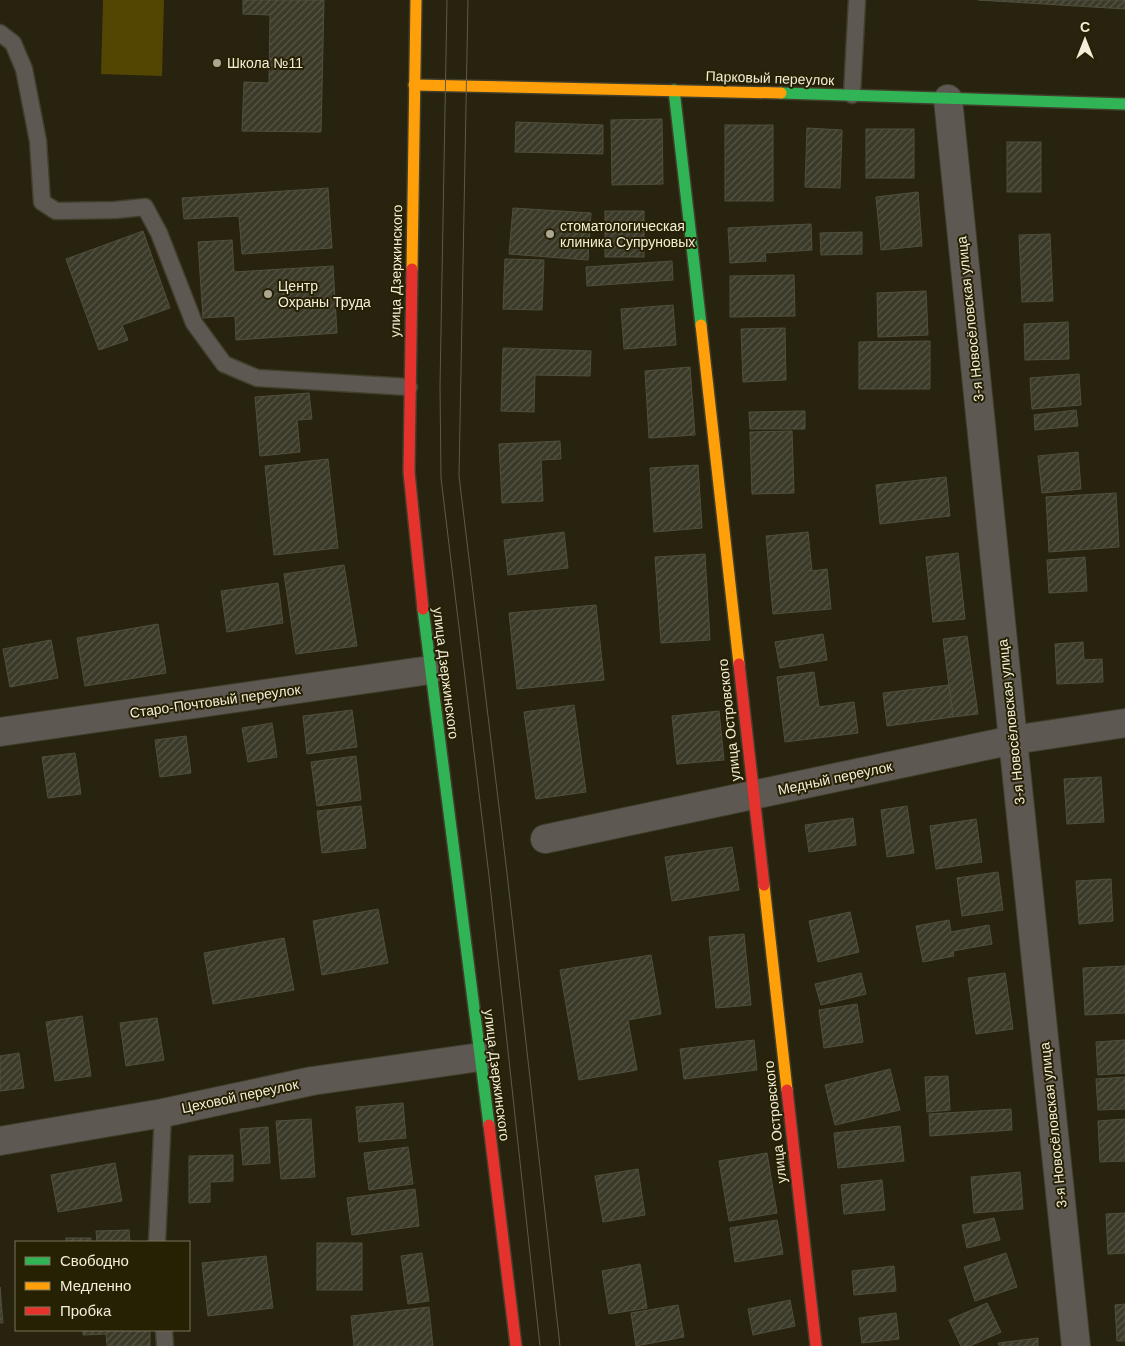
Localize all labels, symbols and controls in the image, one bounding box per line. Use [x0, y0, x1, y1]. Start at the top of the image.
north arrow [1060, 15, 1110, 65]
text: С [1080, 19, 1090, 35]
place label: Школа №11 [227, 55, 303, 71]
marker: Школа №11 [211, 57, 223, 69]
street label: Парковый переулок [705, 68, 835, 88]
street label: улица Дзержинского [387, 204, 405, 337]
place label: стоматологическая клиника Супруновых [560, 218, 695, 250]
marker: стоматологическая клиника Супруновых [544, 228, 556, 240]
street label: 3-я Новосёловская улица [953, 235, 987, 403]
place label: Центр Охраны Труда [278, 278, 371, 310]
marker: Центр Охраны Труда [262, 288, 274, 300]
street label: улица Дзержинского [430, 606, 462, 740]
street label: 3-я Новосёловская улица [994, 638, 1028, 806]
street label: улица Островского [715, 658, 743, 782]
street label: Старо-Почтовый переулок [129, 681, 302, 721]
street label: Медный переулок [776, 758, 895, 798]
street label: улица Дзержинского [481, 1008, 513, 1142]
street label: 3-я Новосёловская улица [1036, 1041, 1070, 1209]
street label: улица Островского [761, 1060, 789, 1184]
street label: Цеховой переулок [180, 1076, 301, 1116]
legend [15, 1241, 190, 1331]
text: Свободно [60, 1252, 129, 1269]
text: Медленно [60, 1277, 131, 1294]
text: Пробка [60, 1302, 112, 1319]

